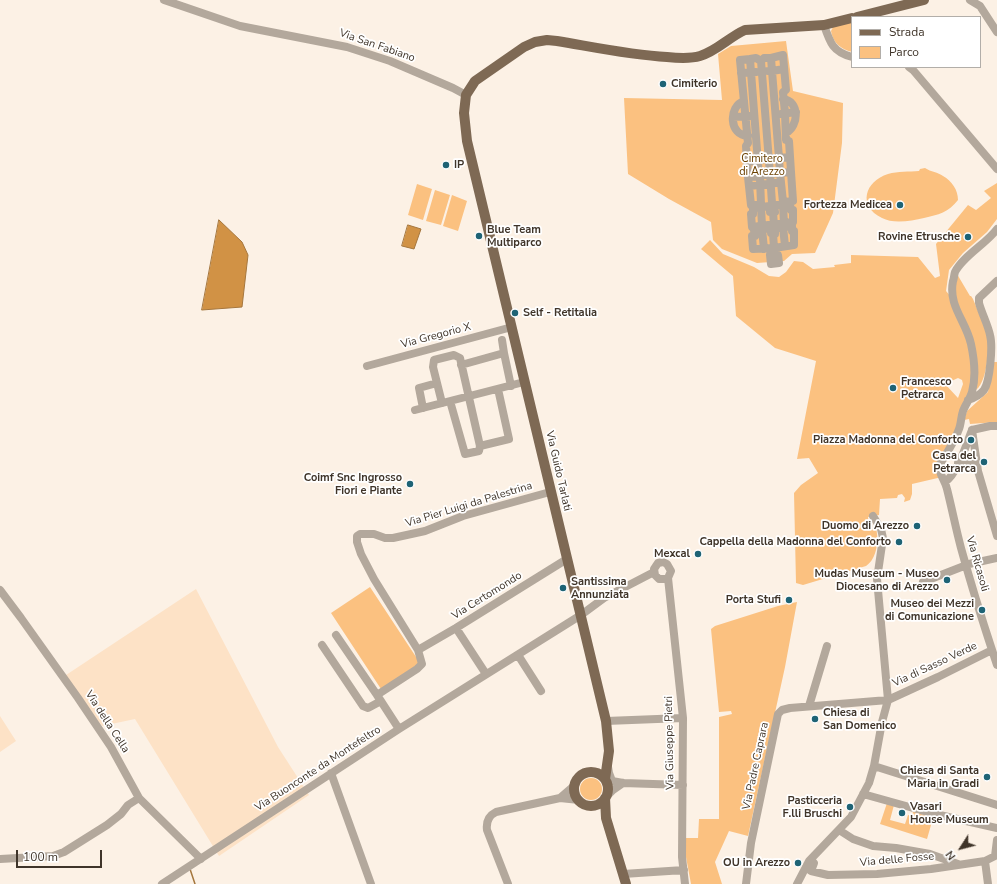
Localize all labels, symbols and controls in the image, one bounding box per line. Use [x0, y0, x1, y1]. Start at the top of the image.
legend [851, 16, 981, 68]
text: Strada [889, 24, 925, 40]
street label: Via San Fabiano [337, 27, 417, 65]
text: Parco [889, 44, 919, 60]
place label: Cimiterio [671, 77, 717, 91]
marker: Cimiterio [658, 79, 668, 89]
park label: Cimitero di Arezzo [739, 152, 785, 178]
place label: IP [454, 158, 464, 172]
marker: IP [441, 160, 451, 170]
place label: Fortezza Medicea [804, 198, 892, 212]
marker: Fortezza Medicea [895, 200, 905, 210]
place label: Blue Team Multiparco [487, 223, 542, 249]
place label: Rovine Etrusche [878, 230, 960, 244]
marker: Blue Team Multiparco [474, 231, 484, 241]
marker: Rovine Etrusche [963, 232, 973, 242]
place label: Self - Retitalia [523, 306, 597, 320]
marker: Self - Retitalia [510, 308, 520, 318]
street label: Via Gregorio X [400, 320, 472, 352]
place label: Francesco Petrarca [901, 375, 952, 401]
marker: Francesco Petrarca [888, 383, 898, 393]
street label: Via Guido Tarlati [542, 430, 574, 512]
place label: Piazza Madonna del Conforto [813, 433, 963, 447]
marker: Piazza Madonna del Conforto [966, 435, 976, 445]
place label: Casa del Petrarca [932, 449, 976, 475]
marker: Casa del Petrarca [979, 457, 989, 467]
place label: Coimf Snc Ingrosso Fiori e Piante [304, 471, 402, 497]
street label: Via Pier Luigi da Palestrina [404, 479, 534, 531]
marker: Coimf Snc Ingrosso Fiori e Piante [405, 479, 415, 489]
place label: Duomo di Arezzo [822, 519, 909, 533]
marker: Duomo di Arezzo [912, 521, 922, 531]
place label: Cappella della Madonna del Conforto [699, 535, 891, 549]
street label: Via Ricasoli [963, 535, 991, 593]
marker: Cappella della Madonna del Conforto [894, 537, 904, 547]
place label: Mexcal [654, 547, 690, 561]
marker: Mexcal [693, 549, 703, 559]
place label: Mudas Museum - Museo Diocesano di Arezzo [815, 567, 939, 593]
street label: Via Certomondo [450, 569, 524, 623]
place label: Santissima Annunziata [571, 575, 629, 601]
marker: Mudas Museum - Museo Diocesano di Arezzo [942, 575, 952, 585]
marker: Santissima Annunziata [558, 583, 568, 593]
place label: Porta Stufi [726, 593, 781, 607]
marker: Porta Stufi [784, 595, 794, 605]
place label: Museo dei Mezzi di Comunicazione [885, 597, 974, 623]
marker: Museo dei Mezzi di Comunicazione [977, 605, 987, 615]
street label: Via di Sasso Verde [891, 640, 979, 690]
street label: Via della Cella [82, 688, 132, 756]
street label: Via Giuseppe Pietri [663, 696, 677, 790]
place label: Chiesa di San Domenico [823, 706, 896, 732]
marker: Chiesa di San Domenico [810, 714, 820, 724]
street label: Via Padre Caprara [740, 721, 772, 811]
street label: Via Buonconte da Montefeltro [253, 723, 383, 815]
place label: Chiesa di Santa Maria in Gradi [900, 764, 979, 790]
marker: Chiesa di Santa Maria in Gradi [982, 772, 992, 782]
place label: Pasticceria F.lli Bruschi [783, 794, 842, 820]
place label: Vasari House Museum [910, 800, 989, 826]
marker: Pasticceria F.lli Bruschi [845, 802, 855, 812]
marker: Vasari House Museum [897, 808, 907, 818]
north arrow [941, 828, 981, 868]
scale bar [18, 842, 104, 868]
text: N [942, 848, 959, 863]
text: 100 m [23, 849, 58, 865]
street label: Via delle Fosse [859, 850, 935, 870]
place label: OU in Arezzo [723, 856, 790, 870]
marker: OU in Arezzo [793, 858, 803, 868]

